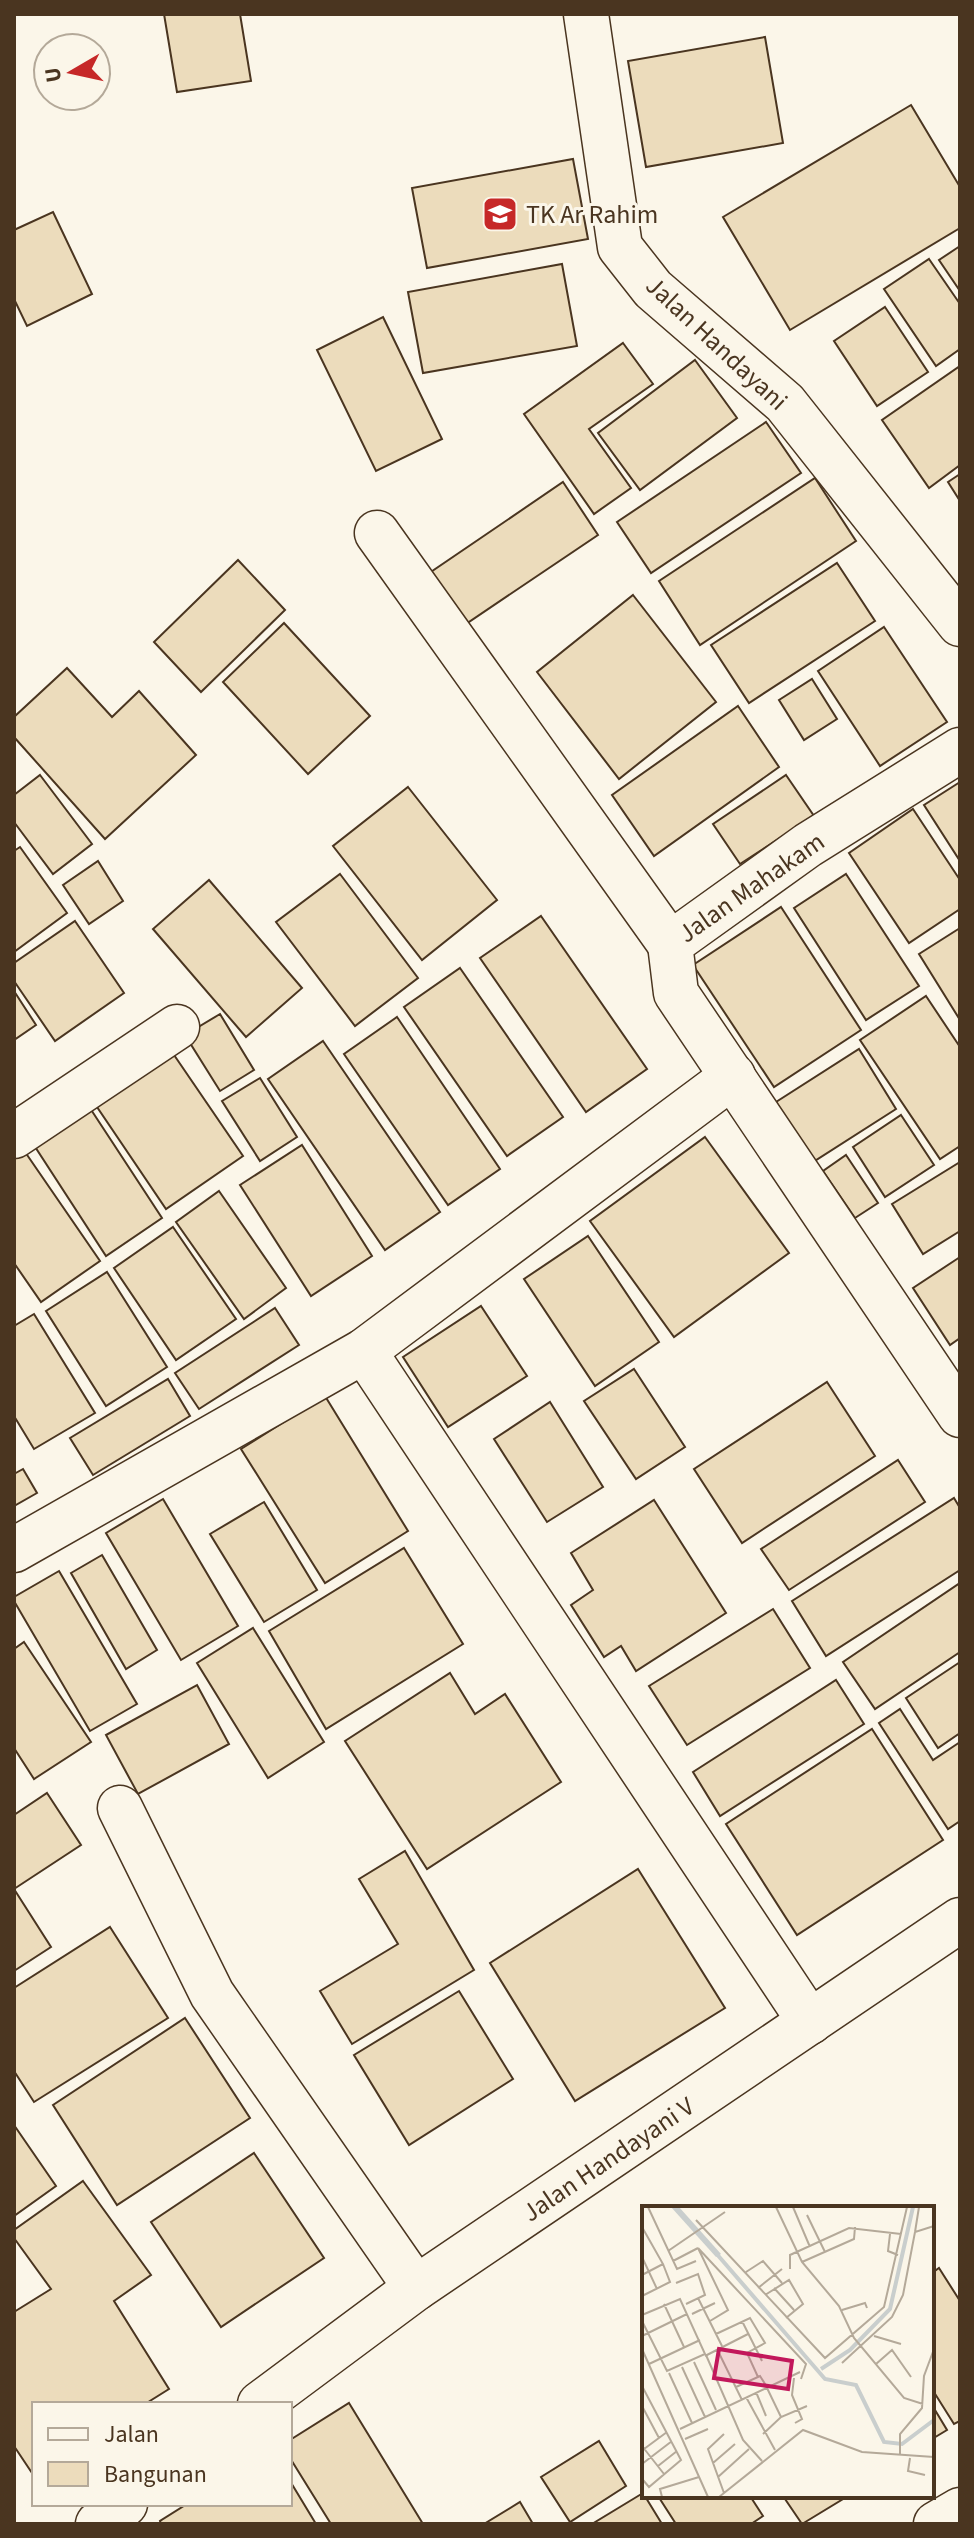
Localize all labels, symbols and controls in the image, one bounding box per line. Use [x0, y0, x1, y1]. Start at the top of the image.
north arrow [32, 32, 112, 112]
text: U [36, 65, 70, 85]
school or university icon: TK Ar Rahim [481, 195, 519, 233]
place label: TK Ar Rahim [526, 196, 658, 233]
street label: Jalan Handayani [638, 268, 796, 419]
street label: Jalan Mahakam [671, 823, 832, 952]
street label: Jalan Handayani V [515, 2088, 702, 2231]
inset map [642, 2206, 934, 2498]
legend [32, 2402, 292, 2506]
text: Jalan [104, 2417, 159, 2452]
text: Bangunan [104, 2457, 207, 2492]

